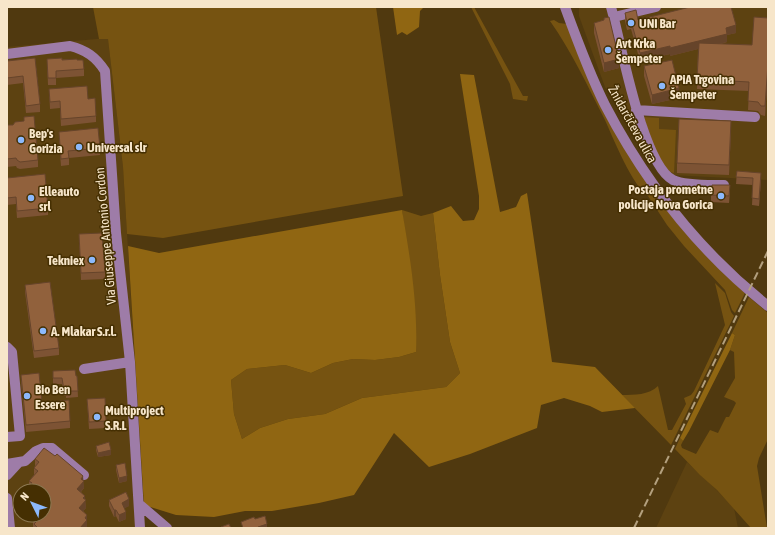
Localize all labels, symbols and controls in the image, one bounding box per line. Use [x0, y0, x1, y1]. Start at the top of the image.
place label: UNI Bar [639, 16, 677, 31]
marker: UNI Bar [626, 18, 636, 28]
place label: Avt Krka Šempeter [615, 36, 663, 66]
marker: Avt Krka Šempeter [603, 45, 613, 55]
place label: APiA Trgovina Šempeter [669, 72, 734, 102]
marker: APiA Trgovina Šempeter [657, 81, 667, 91]
street label: Žnidarčičeva ulica [605, 83, 660, 166]
place label: Bep's Gorizia [29, 126, 63, 156]
marker: Bep's Gorizia [16, 135, 26, 145]
place label: Universal slr [87, 140, 148, 155]
marker: Universal slr [74, 142, 84, 152]
street label: Via Giuseppe Antonio Cordon [92, 167, 119, 305]
place label: Postaja prometne policije Nova Gorica [618, 182, 713, 212]
place label: Elleauto srl [39, 184, 79, 214]
marker: Postaja prometne policije Nova Gorica [716, 191, 726, 201]
marker: Elleauto srl [26, 193, 36, 203]
place label: Tekniex [47, 253, 85, 268]
marker: Tekniex [87, 255, 97, 265]
place label: A. Mlakar S.r.l. [50, 324, 117, 339]
marker: A. Mlakar S.r.l. [38, 326, 48, 336]
place label: Bio Ben Essere [35, 382, 70, 412]
marker: Bio Ben Essere [22, 391, 32, 401]
place label: Multiproject S.R.L [105, 403, 164, 433]
marker: Multiproject S.R.L [92, 412, 102, 422]
north arrow [12, 483, 52, 523]
text: N [18, 490, 31, 503]

